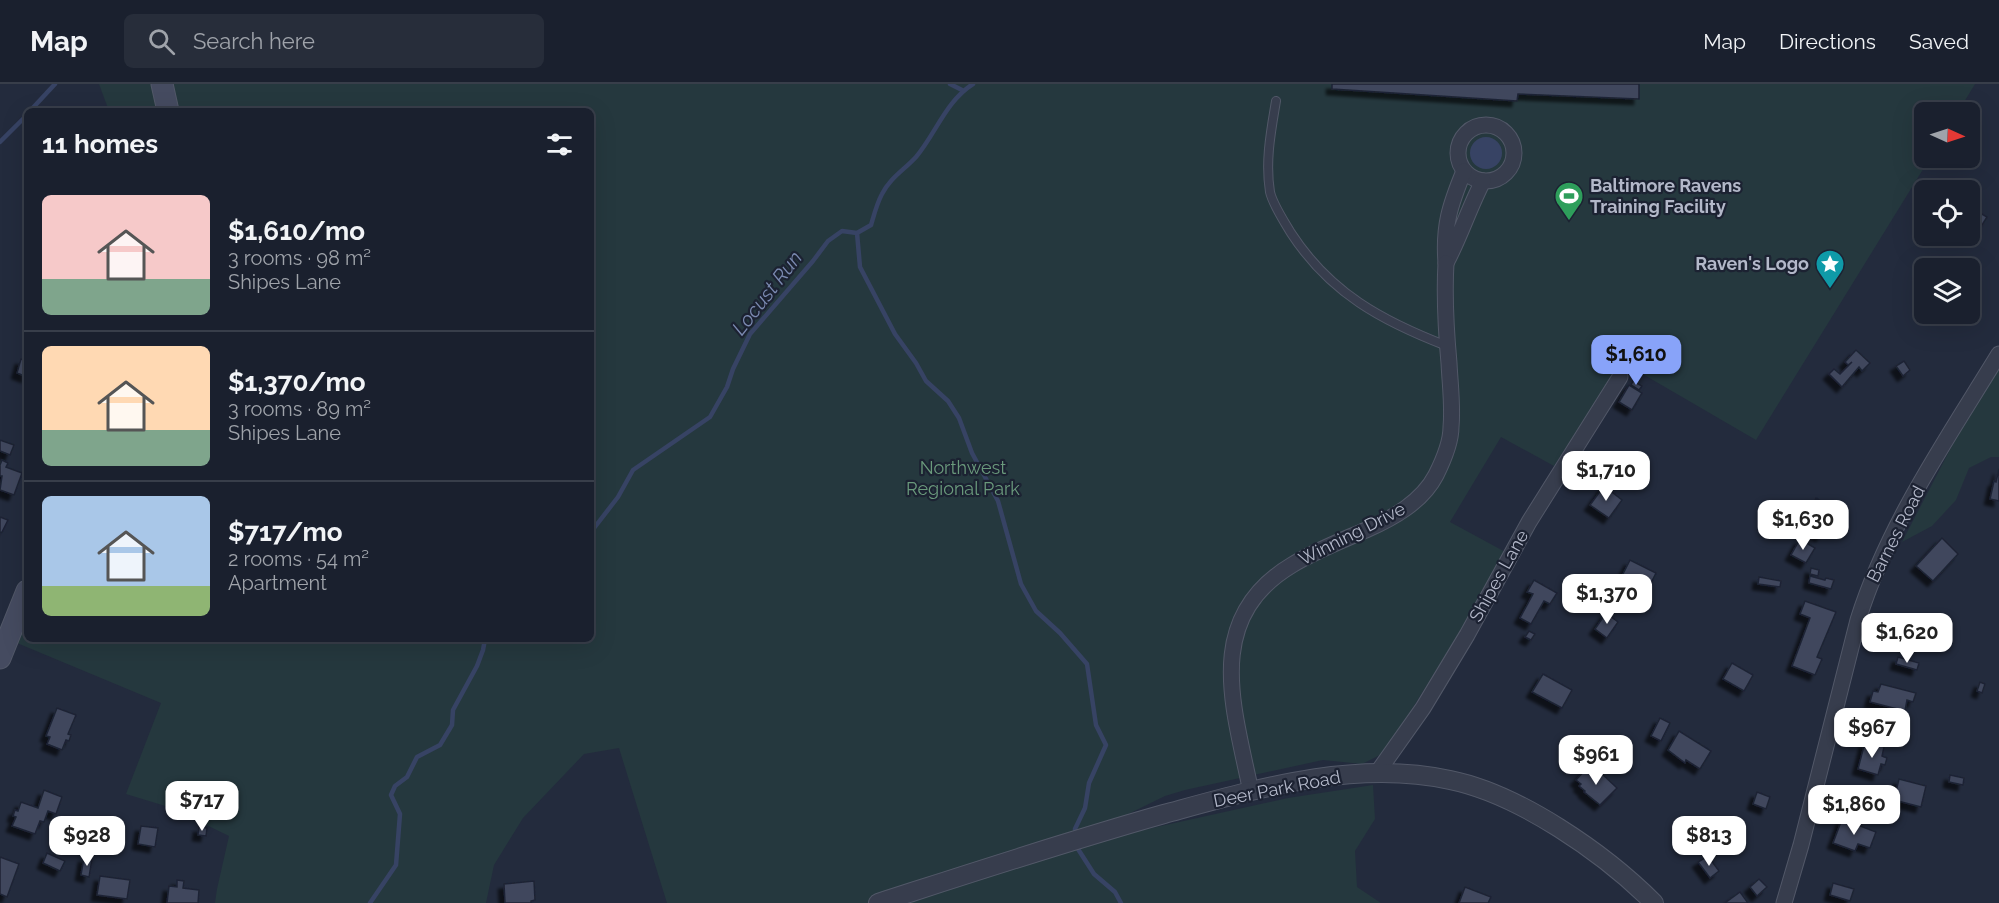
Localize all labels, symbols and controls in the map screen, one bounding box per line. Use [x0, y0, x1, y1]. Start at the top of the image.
search box [124, 14, 544, 68]
text: Map [30, 25, 88, 58]
icon: search [145, 25, 178, 58]
text: Search here [193, 28, 315, 54]
text: Map [1703, 29, 1746, 54]
text: Directions [1779, 29, 1876, 54]
text: Saved [1909, 29, 1969, 54]
north arrow [1914, 102, 1980, 168]
map controls [1914, 102, 1980, 324]
icon: filters [543, 128, 576, 161]
text: 11 homes [42, 129, 158, 159]
place label: Baltimore Ravens Training Facility [1590, 175, 1741, 217]
sports icon: Baltimore Ravens Training Facility [1553, 180, 1585, 222]
button: locate [1914, 180, 1980, 246]
text: $1,610/mo [228, 216, 365, 246]
icon: home [90, 219, 162, 291]
text: 3 rooms · 98 m² [228, 246, 371, 270]
water label: Locust Run [727, 246, 807, 340]
place icon: Raven's Logo [1814, 248, 1846, 290]
place label: Raven's Logo [1695, 253, 1809, 274]
button: layers [1914, 258, 1980, 324]
text: Shipes Lane [228, 270, 341, 294]
pin: $1,610 [1587, 335, 1685, 386]
text: $1,610 [1605, 342, 1667, 366]
text: $1,370/mo [228, 367, 365, 397]
icon: home [90, 370, 162, 442]
text: 3 rooms · 89 m² [228, 397, 371, 421]
text: Shipes Lane [228, 421, 341, 445]
pin: $1,710 [1557, 451, 1655, 502]
park label: Northwest Regional Park [906, 457, 1020, 499]
text: $1,710 [1576, 458, 1636, 482]
street label: Barnes Road [1862, 482, 1929, 586]
street label: Winning Drive [1295, 497, 1409, 569]
pin: $1,630 [1754, 500, 1852, 551]
text: $1,630 [1772, 507, 1834, 531]
text: $717/mo [228, 517, 342, 547]
icon: home [90, 520, 162, 592]
street label: Shipes Lane [1465, 526, 1533, 625]
text: 2 rooms · 54 m² [228, 547, 369, 571]
text: Apartment [228, 571, 327, 595]
pin: $1,370 [1558, 574, 1656, 625]
text: $1,370 [1576, 581, 1638, 605]
pin: $1,620 [1858, 613, 1956, 664]
text: $1,620 [1876, 620, 1938, 644]
pin: $967 [1836, 708, 1908, 759]
text: $967 [1848, 715, 1896, 739]
pin: $961 [1560, 735, 1632, 786]
text: $961 [1573, 742, 1619, 766]
street label: Deer Park Road [1212, 766, 1342, 811]
pin: $717 [166, 781, 238, 832]
pin: $1,860 [1805, 785, 1903, 836]
text: $717 [180, 788, 225, 812]
text: $1,860 [1822, 792, 1886, 816]
pin: $928 [51, 816, 123, 867]
pin: $813 [1673, 816, 1745, 867]
text: $928 [63, 823, 111, 847]
text: $813 [1686, 823, 1732, 847]

